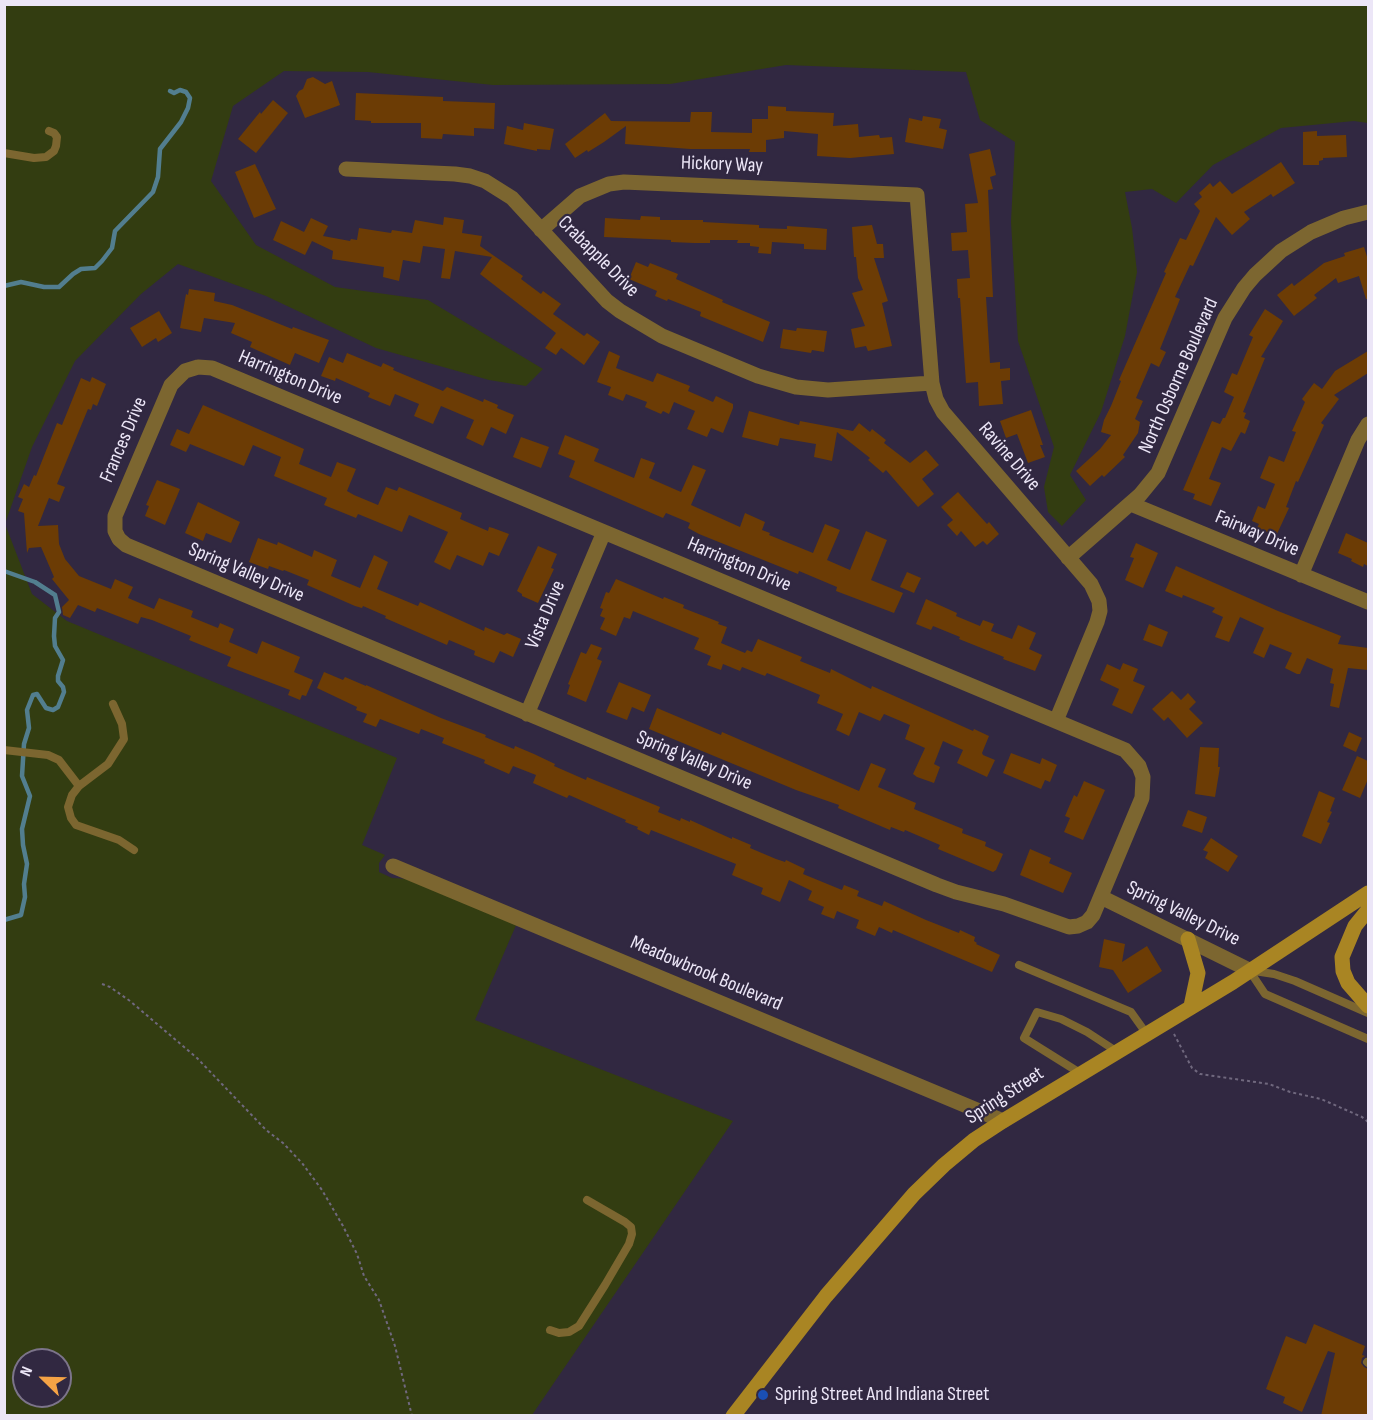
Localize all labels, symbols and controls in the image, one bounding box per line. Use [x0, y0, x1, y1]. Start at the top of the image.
street label: Hickory Way [681, 152, 763, 178]
street label: Crabapple Drive [552, 211, 644, 303]
street label: North Osborne Boulevard [1134, 295, 1224, 457]
street label: Harrington Drive [234, 345, 346, 411]
street label: Frances Drive [95, 394, 153, 486]
street label: Ravine Drive [973, 418, 1045, 496]
street label: Fairway Drive [1211, 506, 1303, 562]
street label: Harrington Drive [683, 532, 795, 598]
street label: Spring Valley Drive [185, 538, 307, 608]
street label: Vista Drive [521, 577, 571, 653]
street label: Spring Valley Drive [633, 726, 755, 796]
street label: Spring Valley Drive [1122, 876, 1244, 952]
street label: Meadowbrook Boulevard [626, 931, 786, 1017]
street label: Spring Street [961, 1062, 1049, 1130]
north arrow [12, 1348, 72, 1408]
text: N [16, 1364, 37, 1379]
place label: Spring Street And Indiana Street [775, 1383, 989, 1407]
marker: Spring Street And Indiana Street [756, 1388, 770, 1402]

